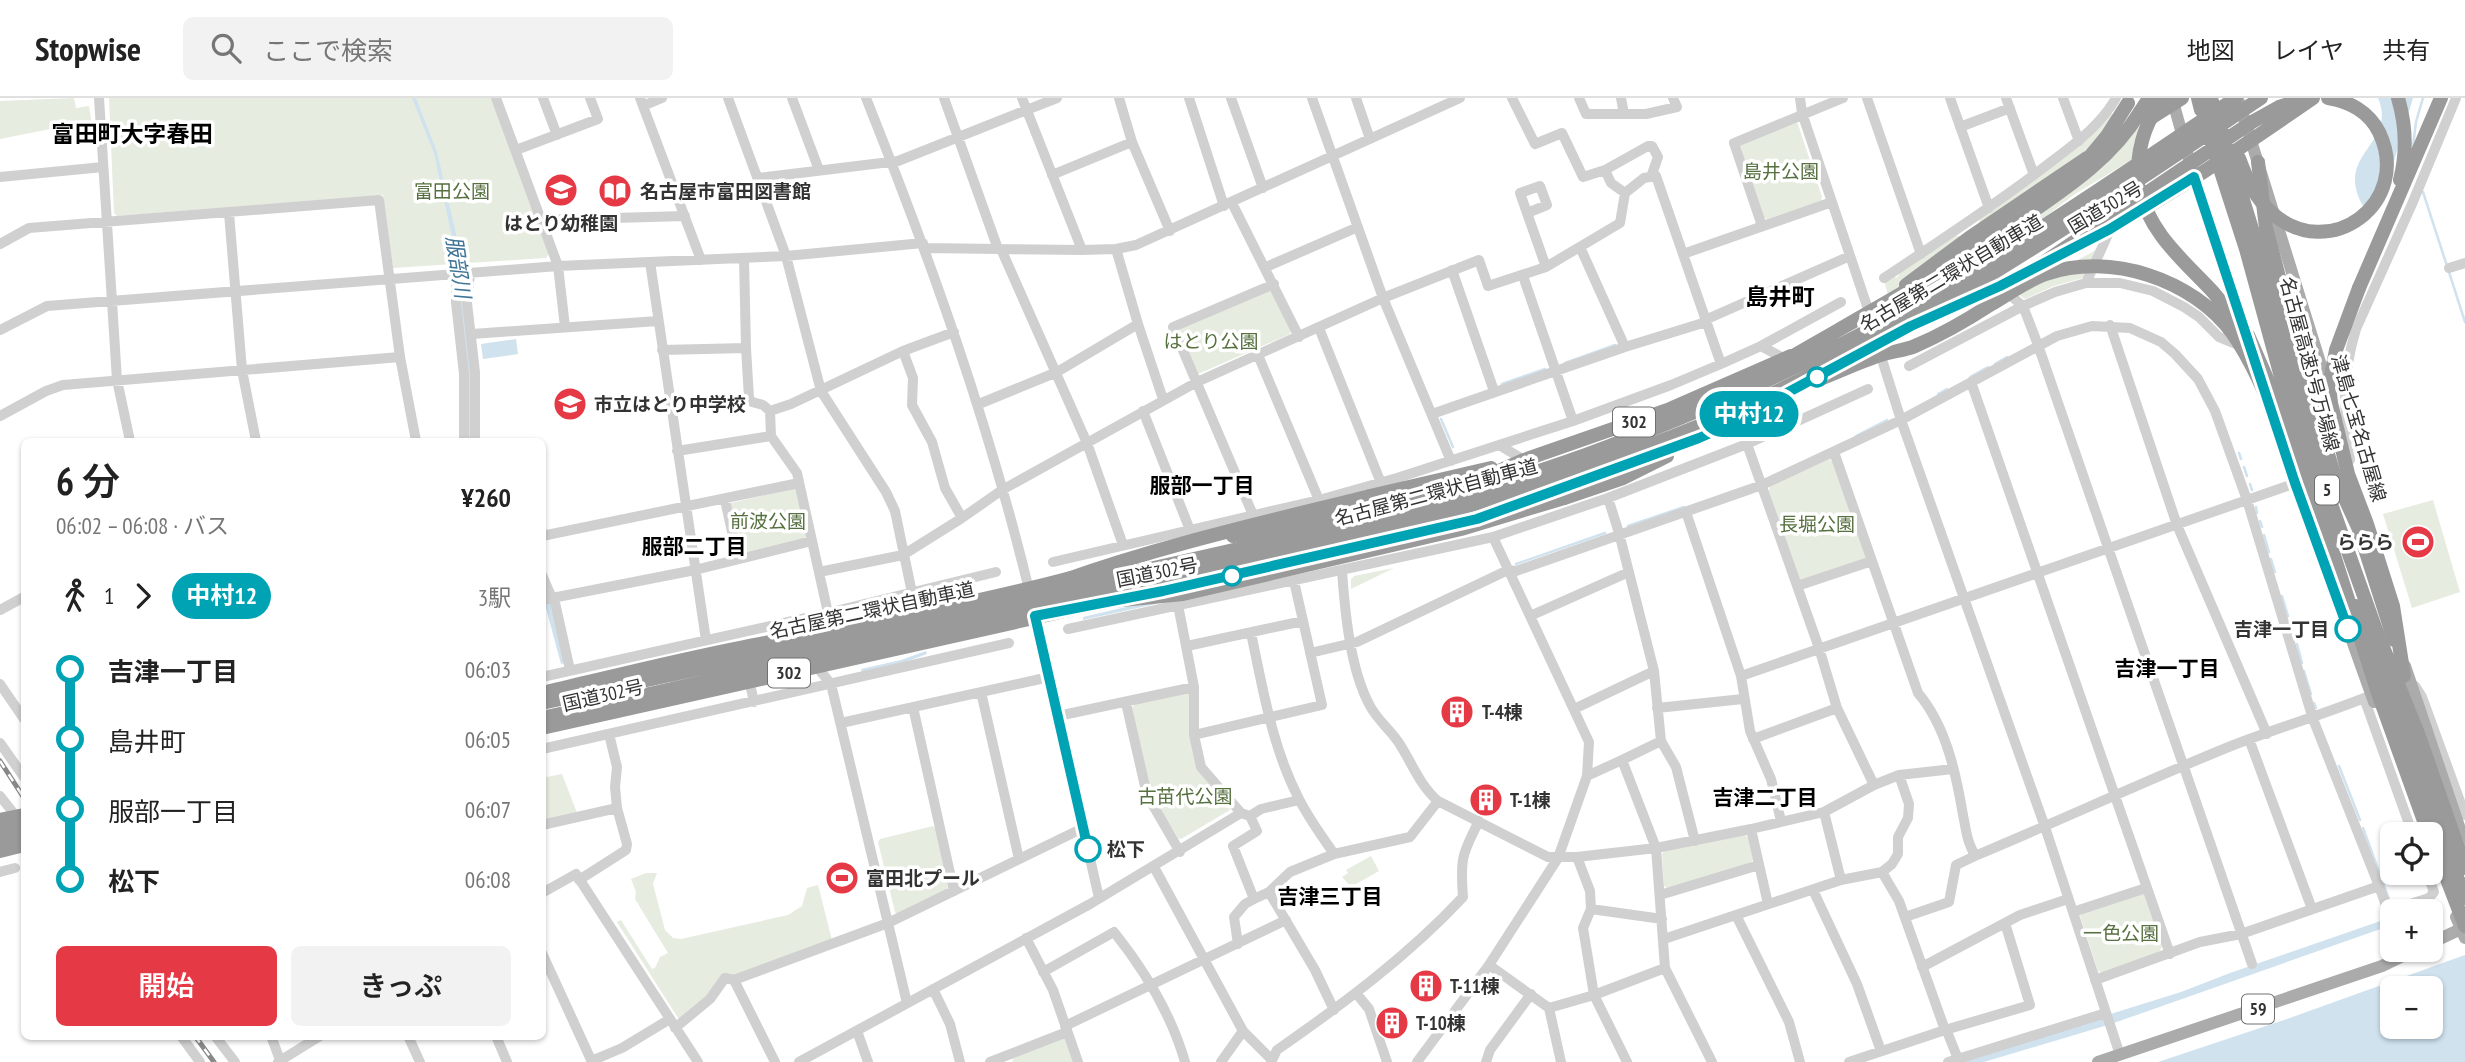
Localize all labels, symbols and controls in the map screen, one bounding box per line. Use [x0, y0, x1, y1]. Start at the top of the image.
search box [183, 17, 673, 80]
text: Stopwise [35, 27, 141, 70]
icon: search [207, 29, 245, 67]
text: ここで検索 [263, 34, 393, 67]
text: 地図 [2187, 35, 2235, 66]
text: レイヤ [2273, 35, 2344, 66]
text: 共有 [2382, 35, 2430, 66]
district label: 富田町大字春田 [52, 119, 213, 148]
park label: 島井公園 [1743, 159, 1819, 183]
school or university icon: はとり幼稚園 [542, 171, 580, 209]
library icon: 名古屋市富田図書館 [596, 172, 634, 210]
street label: 国道302号 [2063, 175, 2147, 239]
park label: 富田公園 [414, 179, 490, 203]
place label: 名古屋市富田図書館 [640, 179, 811, 203]
street label: 名古屋第二環状自動車道 [1855, 209, 2047, 337]
place label: はとり幼稚園 [504, 211, 618, 235]
water label: 服部川 [440, 234, 477, 302]
street label: 名古屋高速5号万場線 [2275, 274, 2345, 454]
district label: 島井町 [1746, 282, 1815, 311]
park label: はとり公園 [1163, 329, 1259, 353]
street label: 津島七宝名古屋線 [2327, 352, 2391, 504]
unlabelled marker [1807, 367, 1827, 387]
school or university icon: 市立はとり中学校 [551, 385, 589, 423]
line badge: 中村12 [1700, 391, 1798, 437]
place label: 市立はとり中学校 [594, 392, 746, 416]
text: 中村12 [1714, 398, 1784, 429]
road number: 302 [1613, 408, 1655, 436]
street label: 名古屋第二環状自動車道 [1332, 453, 1540, 531]
text: 6 分 [56, 456, 120, 505]
district label: 服部一丁目 [1150, 472, 1255, 499]
road number: 5 [2315, 476, 2339, 504]
text: ¥260 [461, 481, 511, 514]
park label: 前波公園 [730, 509, 806, 533]
text: 06:02 – 06:08 · バス [56, 511, 229, 540]
park label: 長堀公園 [1779, 512, 1855, 536]
sports icon: ららら [2399, 523, 2437, 561]
place label: ららら [2337, 530, 2394, 554]
district label: 服部二丁目 [642, 533, 747, 560]
street label: 国道302号 [1114, 552, 1200, 592]
unlabelled marker [1222, 566, 1242, 586]
icon: walk [56, 577, 94, 615]
icon: forward [124, 577, 162, 615]
street label: 名古屋第二環状自動車道 [767, 577, 977, 643]
text: 中村12 [186, 580, 257, 611]
text: 1 [104, 581, 114, 610]
text: 3駅 [478, 583, 511, 612]
marker: 吉津一丁目 [2335, 616, 2361, 642]
place label: 吉津一丁目 [2234, 617, 2329, 641]
text: 吉津一丁目 [108, 655, 238, 688]
text: 06:03 [465, 655, 511, 684]
district label: 吉津一丁目 [2115, 655, 2220, 682]
road number: 302 [768, 658, 810, 688]
street label: 国道302号 [560, 674, 646, 716]
building icon: T-4棟 [1438, 693, 1476, 731]
place label: T-4棟 [1482, 700, 1523, 724]
text: 島井町 [108, 725, 186, 758]
text: 06:05 [465, 725, 511, 754]
building icon: T-1棟 [1467, 781, 1505, 819]
park label: 古苗代公園 [1137, 784, 1233, 808]
district label: 吉津二丁目 [1713, 784, 1818, 811]
place label: T-1棟 [1510, 788, 1551, 812]
text: 服部一丁目 [108, 795, 238, 828]
text: 06:07 [465, 795, 511, 824]
map controls [2380, 822, 2443, 1039]
button: locate [2380, 822, 2443, 885]
marker: 松下 [1075, 836, 1101, 862]
place label: 松下 [1107, 837, 1145, 861]
sports icon: 富田北プール [823, 859, 861, 897]
text: 松下 [108, 865, 160, 898]
text: 06:08 [465, 865, 511, 894]
place label: 富田北プール [866, 866, 980, 890]
district label: 吉津三丁目 [1278, 883, 1383, 910]
button: + [2380, 899, 2443, 962]
park label: 一色公園 [2083, 921, 2159, 945]
button: 開始 [56, 946, 277, 1026]
button: きっぷ [291, 946, 511, 1026]
building icon: T-11棟 [1407, 967, 1445, 1005]
place label: T-11棟 [1450, 974, 1500, 998]
button: − [2380, 976, 2443, 1039]
road number: 59 [2242, 994, 2274, 1024]
building icon: T-10棟 [1373, 1004, 1411, 1042]
place label: T-10棟 [1416, 1011, 1466, 1035]

